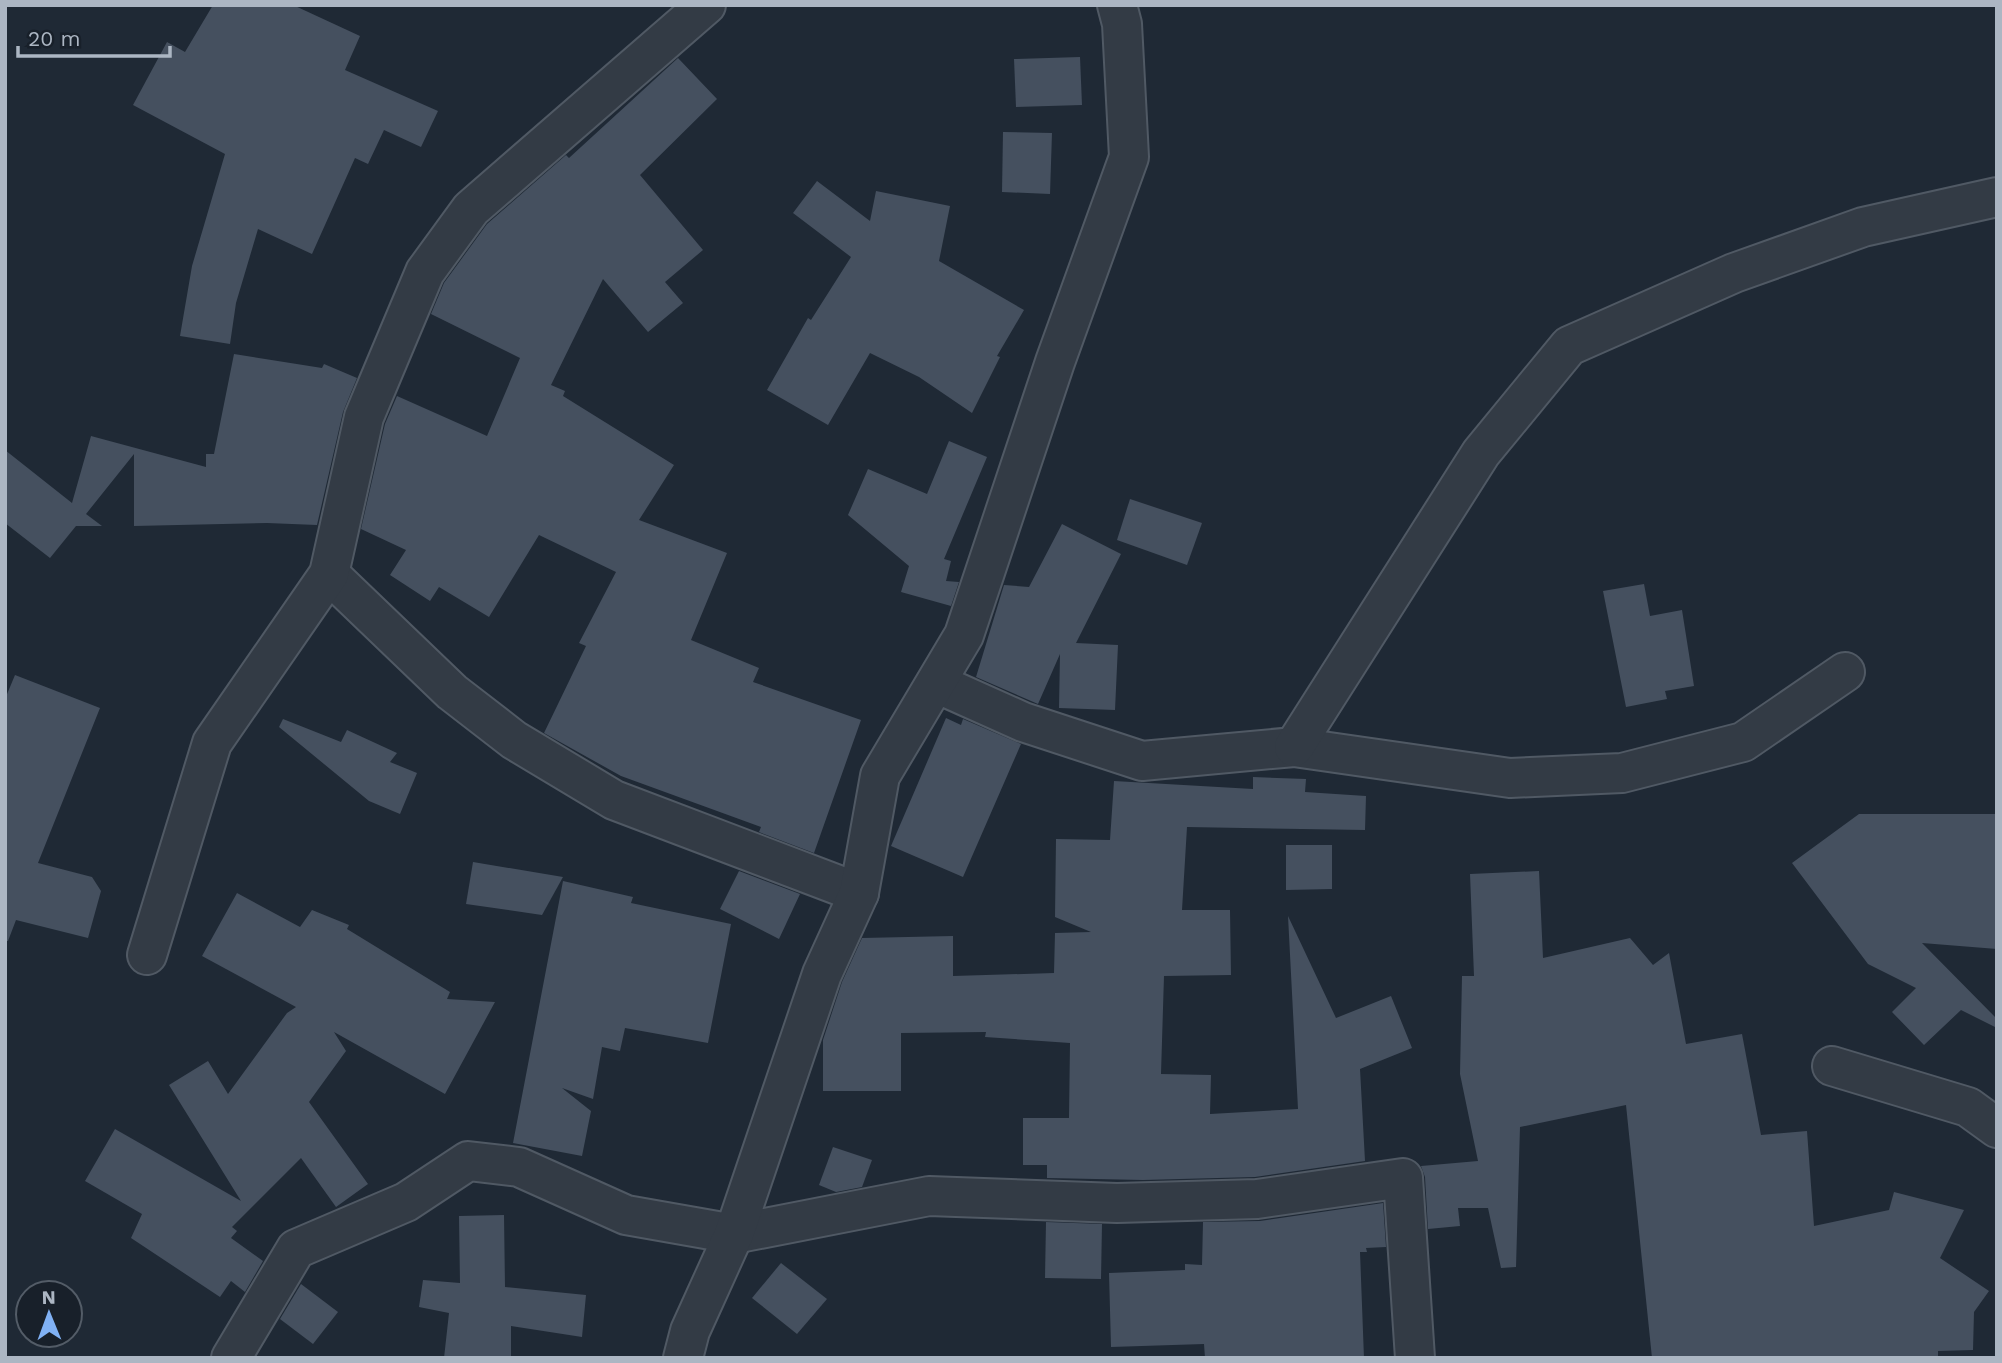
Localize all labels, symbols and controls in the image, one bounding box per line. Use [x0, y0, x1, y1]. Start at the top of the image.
scale bar [18, 14, 170, 58]
text: 20 m [28, 26, 80, 51]
north arrow [14, 1279, 84, 1349]
text: N [41, 1286, 56, 1309]

